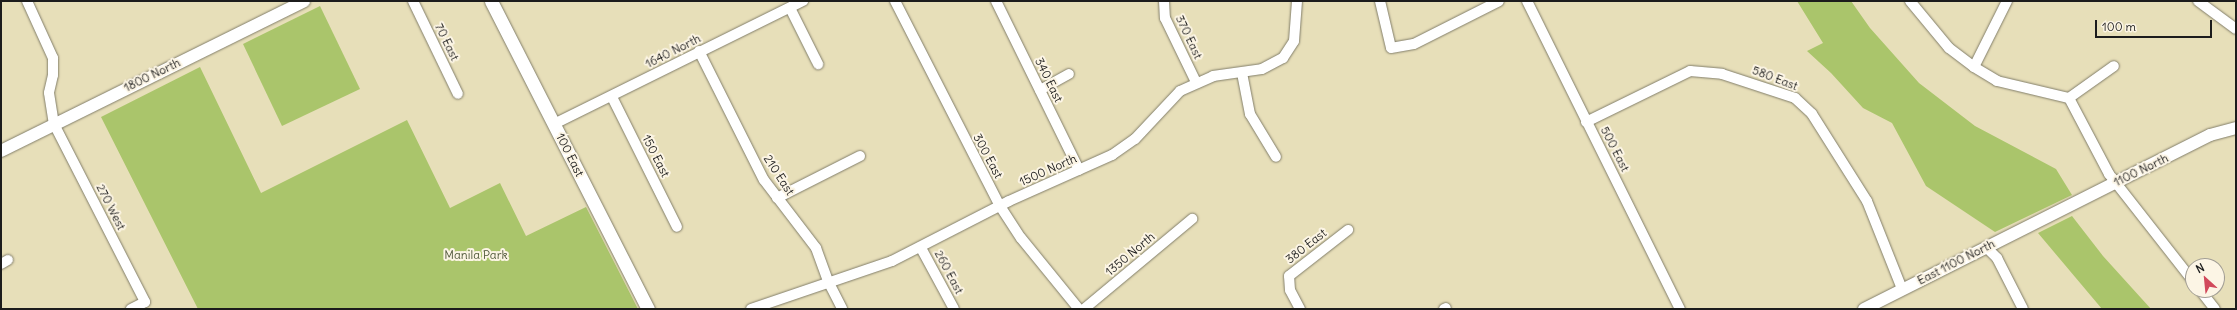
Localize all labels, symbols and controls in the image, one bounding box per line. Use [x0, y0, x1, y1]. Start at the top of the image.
scale bar [2097, 12, 2214, 38]
street label: 370 East [1173, 13, 1205, 61]
text: 100 m [2102, 19, 2136, 34]
street label: 70 East [432, 21, 462, 63]
street label: 1640 North [643, 31, 703, 71]
street label: 1800 North [121, 55, 183, 95]
street label: 340 East [1032, 55, 1066, 105]
street label: 580 East [1750, 63, 1800, 93]
street label: 500 East [1598, 124, 1632, 174]
street label: 100 East [553, 131, 587, 179]
street label: 300 East [970, 131, 1006, 181]
street label: 150 East [639, 132, 673, 180]
street label: 1500 North [1017, 151, 1079, 189]
street label: 1100 North [2111, 151, 2171, 189]
street label: 210 East [761, 152, 797, 198]
street label: 270 West [93, 182, 129, 232]
street label: 380 East [1283, 226, 1329, 266]
street label: 1350 North [1102, 229, 1158, 279]
street label: East 1100 North [1915, 236, 1997, 288]
park label: Manila Park [444, 248, 508, 262]
street label: 260 East [931, 248, 967, 296]
north arrow [2185, 258, 2225, 298]
text: N [2193, 260, 2207, 276]

